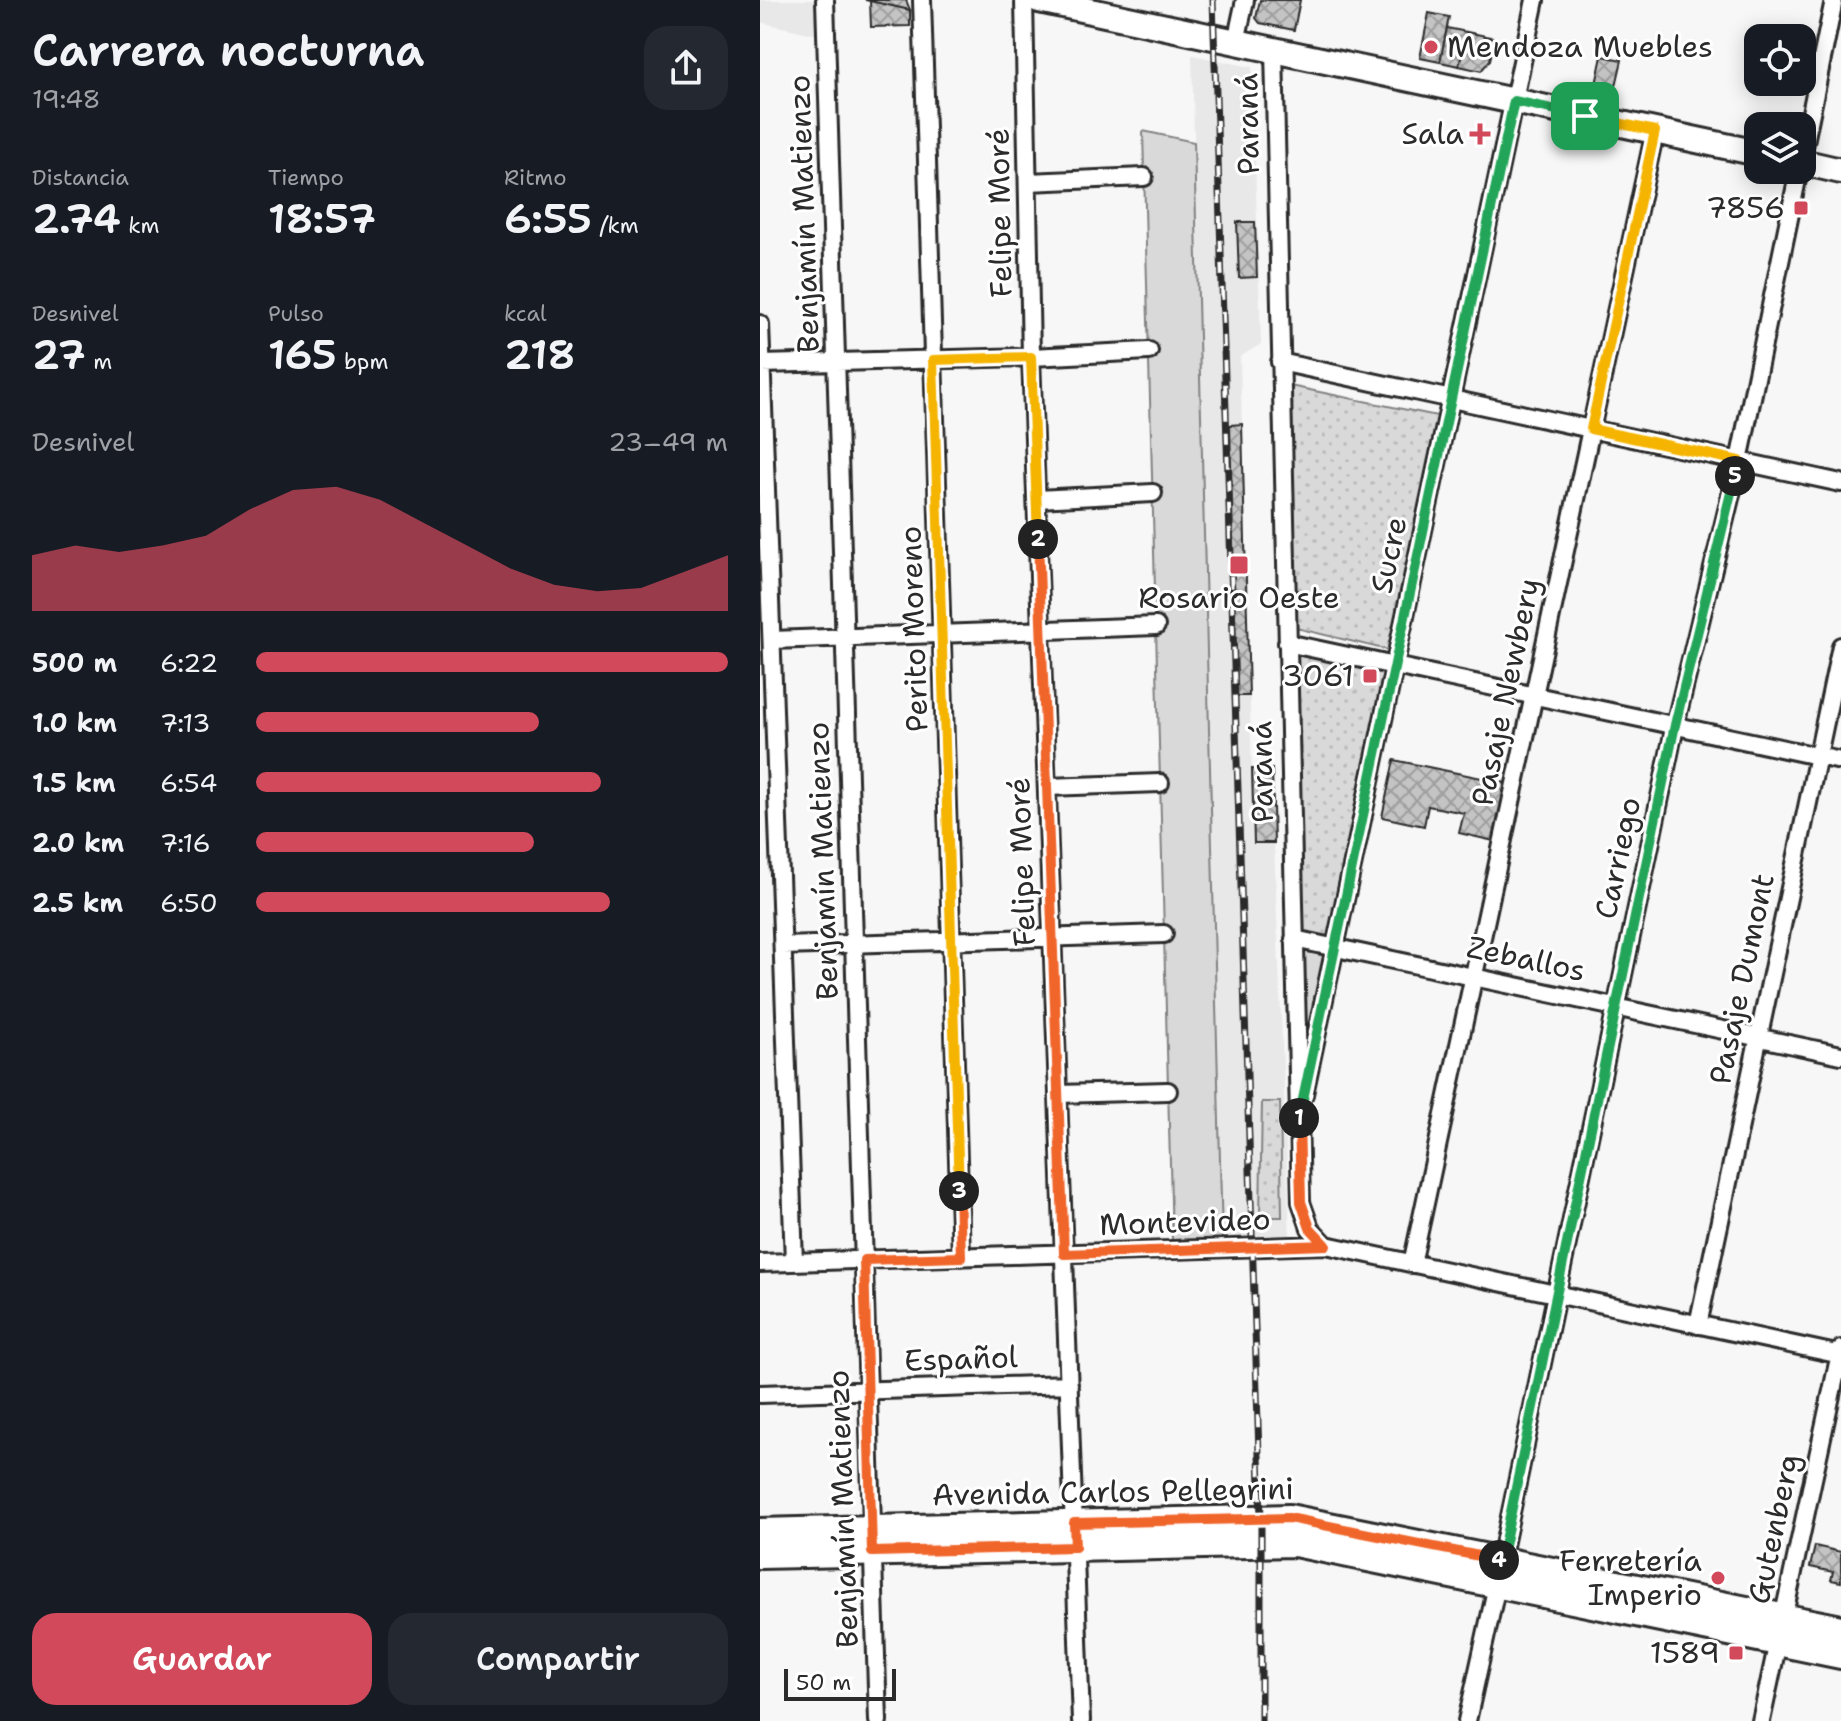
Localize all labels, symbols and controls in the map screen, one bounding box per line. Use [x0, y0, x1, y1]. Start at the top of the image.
text: Carrera nocturna [32, 21, 424, 80]
map controls [1744, 24, 1816, 184]
button: locate [1744, 24, 1816, 96]
button: share [644, 26, 728, 110]
place label: Mendoza Muebles [1447, 26, 1713, 67]
marker: Mendoza Muebles [1422, 38, 1440, 56]
street label: Paraná [1226, 72, 1269, 175]
street label: Benjamín Matienzo [778, 74, 829, 354]
text: 19:48 [32, 81, 101, 116]
pin [1551, 82, 1619, 150]
icon: arrive [1563, 94, 1607, 138]
button: layers [1744, 112, 1816, 184]
place label: Sala [1402, 113, 1464, 154]
marker: Sala [1471, 125, 1489, 143]
street label: Felipe Moré [978, 128, 1021, 298]
text: Distancia [32, 163, 129, 192]
text: Tiempo [268, 163, 344, 192]
text: Ritmo [504, 163, 567, 192]
place label: 7856 [1706, 187, 1785, 228]
text: 2.74 [32, 192, 121, 246]
text: 18:57 [268, 192, 376, 246]
text: 6:55 [504, 192, 592, 246]
marker: 7856 [1792, 199, 1810, 217]
text: km [121, 211, 159, 240]
text: /km [592, 211, 639, 240]
text: Desnivel [32, 299, 119, 328]
text: Pulso [268, 299, 324, 328]
text: kcal [504, 299, 547, 328]
text: 27 [32, 328, 86, 382]
text: 165 [268, 328, 337, 382]
text: 218 [504, 328, 576, 382]
text: m [86, 347, 112, 376]
text: bpm [337, 347, 388, 376]
text: Desnivel [32, 424, 134, 459]
text: 23–49 m [608, 424, 728, 459]
pin: 5 [1715, 456, 1755, 496]
text: 5 [1728, 461, 1742, 490]
street label: Sucre [1360, 513, 1417, 597]
pin: 2 [1018, 519, 1058, 559]
text: 2 [1030, 524, 1046, 553]
street label: Perito Moreno [889, 525, 938, 733]
marker: Rosario Oeste [1228, 554, 1250, 576]
street label: Pasaje Newbery [1461, 574, 1550, 810]
place label: Rosario Oeste [1138, 577, 1340, 618]
text: 500 m [32, 645, 117, 680]
text: 6:22 [160, 645, 218, 680]
place label: 3061 [1282, 655, 1354, 696]
marker: 3061 [1361, 667, 1379, 685]
text: 1.0 km [32, 705, 117, 740]
text: 7:13 [160, 705, 210, 740]
street label: Paraná [1240, 720, 1283, 823]
street label: Benjamín Matienzo [797, 721, 848, 1001]
text: 1.5 km [32, 765, 116, 800]
text: 6:54 [160, 765, 217, 800]
street label: Felipe Moré [998, 777, 1045, 947]
street label: Carriego [1585, 793, 1650, 923]
text: 2.0 km [32, 825, 124, 860]
text: 7:16 [160, 825, 211, 860]
street label: Pasaje Dumont [1699, 870, 1784, 1088]
text: 2.5 km [32, 885, 123, 920]
text: 6:50 [160, 885, 218, 920]
street label: Zeballos [1463, 926, 1589, 991]
pin: 1 [1279, 1098, 1319, 1138]
text: 1 [1294, 1103, 1304, 1132]
pin: 3 [939, 1171, 979, 1211]
text: 3 [951, 1176, 967, 1205]
street label: Montevideo [1099, 1198, 1271, 1245]
street label: Español [904, 1336, 1018, 1381]
street label: Benjamín Matienzo [817, 1369, 868, 1649]
street label: Gutenberg [1738, 1450, 1809, 1608]
street label: Avenida Carlos Pellegrini [932, 1468, 1294, 1515]
pin: 4 [1479, 1540, 1519, 1580]
place label: Ferretería Imperio [1559, 1540, 1702, 1615]
text: 4 [1491, 1545, 1507, 1574]
marker: Ferretería Imperio [1709, 1569, 1727, 1587]
button: Guardar [32, 1613, 372, 1705]
button: Compartir [388, 1613, 728, 1705]
place label: 1589 [1650, 1632, 1720, 1673]
marker: 1589 [1727, 1644, 1745, 1662]
scale bar [784, 1665, 896, 1701]
text: 50 m [796, 1668, 851, 1697]

